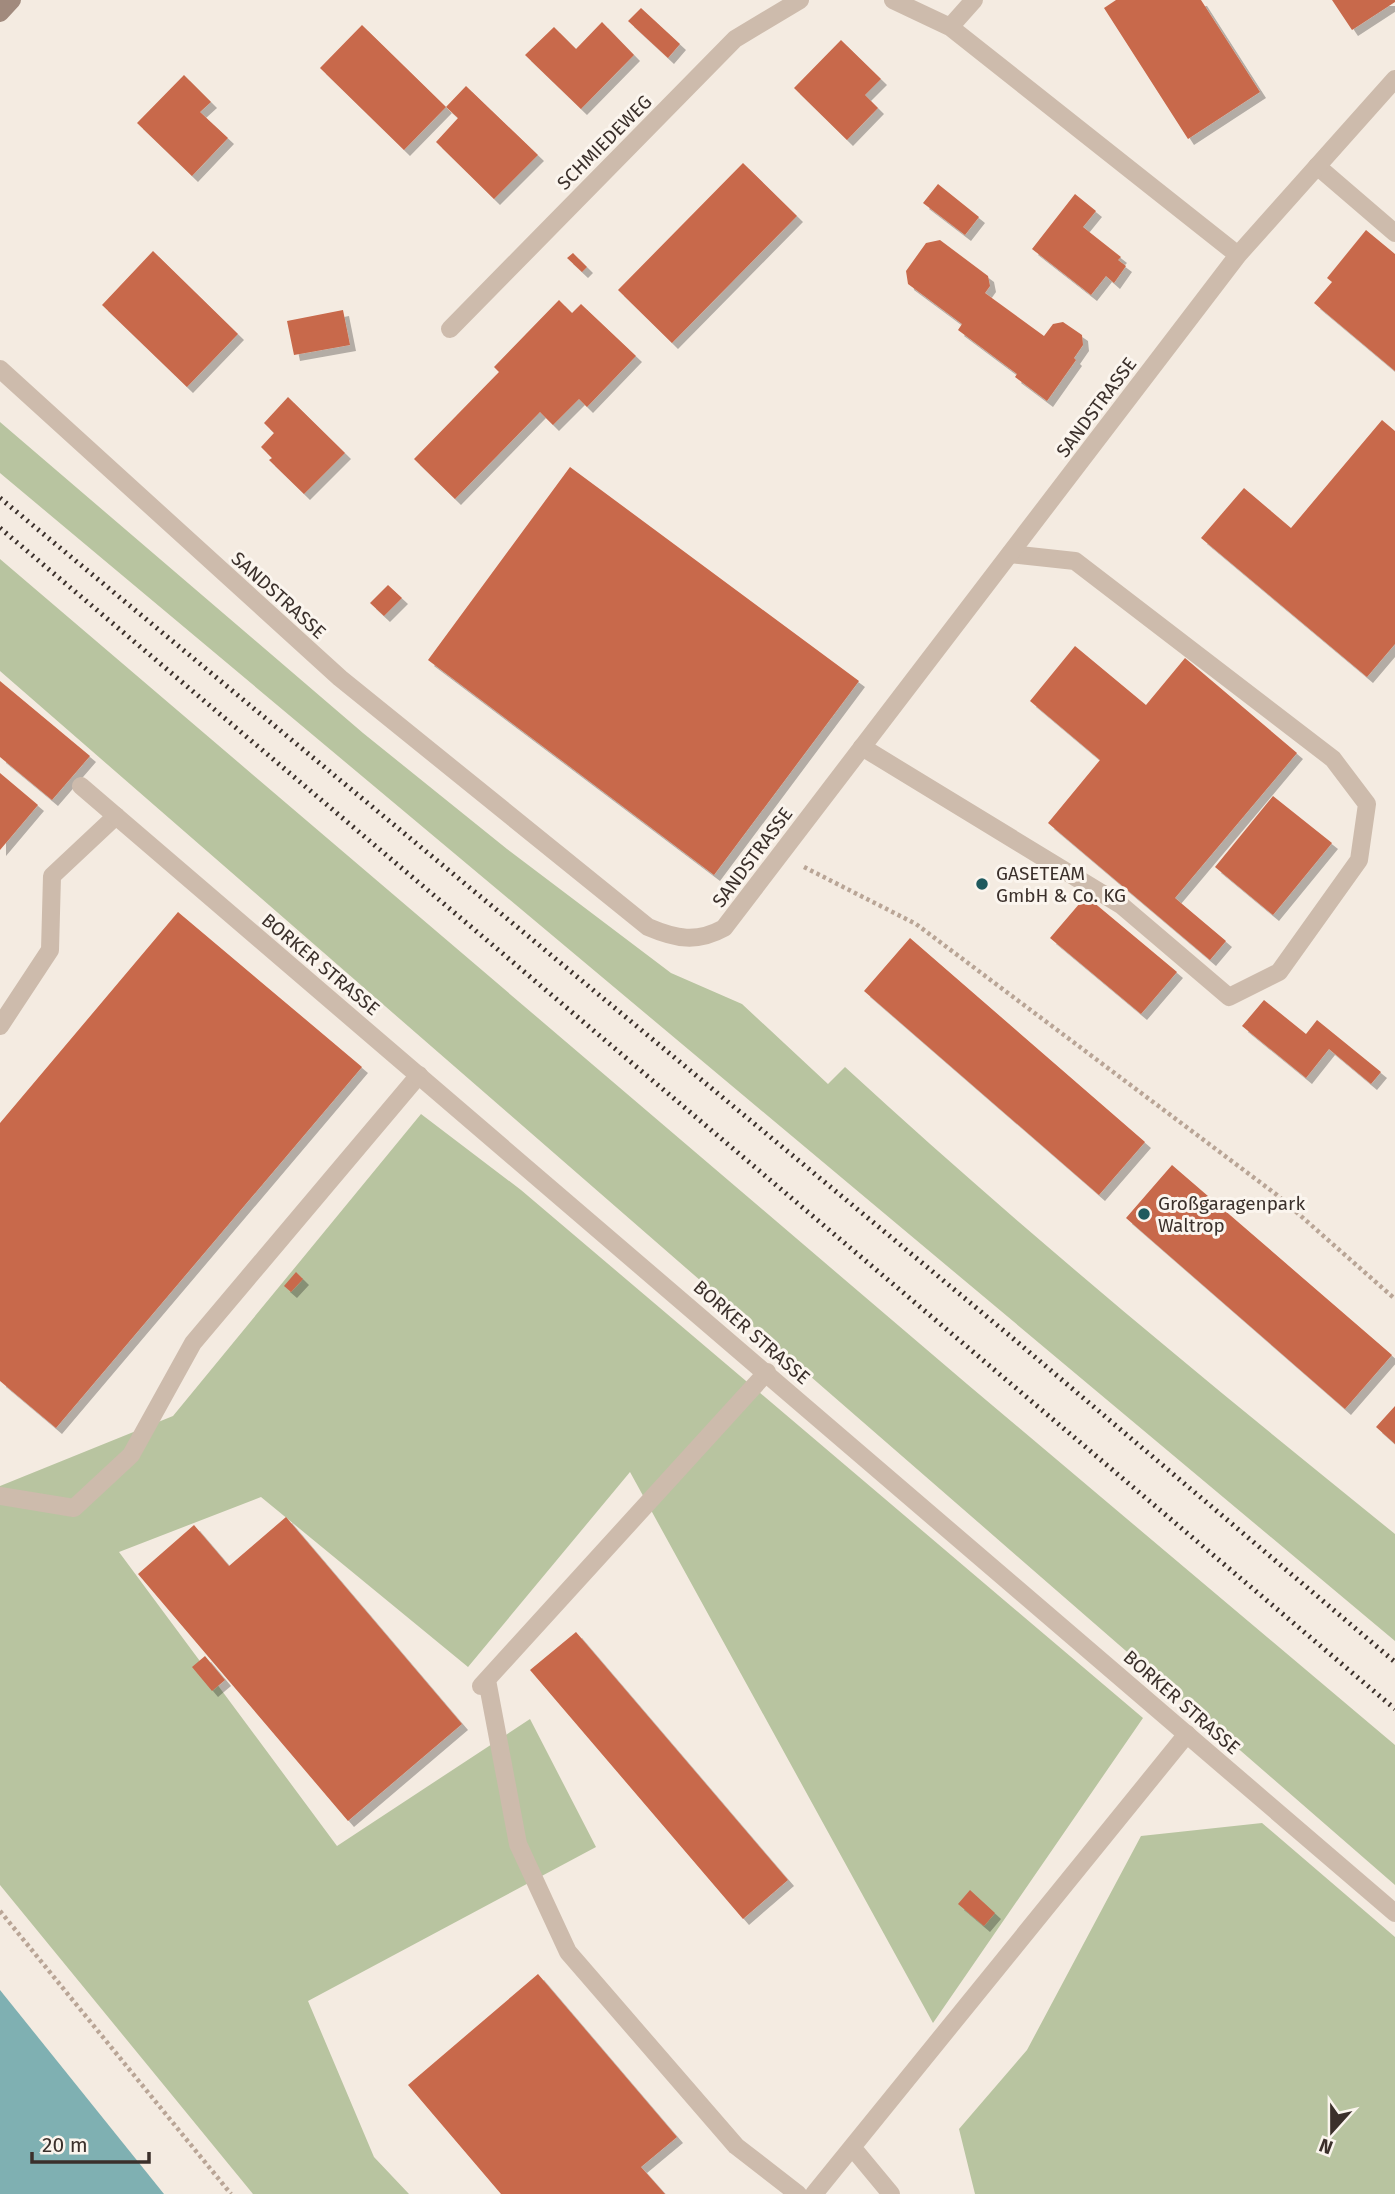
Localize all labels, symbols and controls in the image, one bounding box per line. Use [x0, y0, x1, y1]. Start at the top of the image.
street label: SCHMIEDEWEG [552, 90, 657, 195]
street label: SANDSTRASSE [1051, 353, 1141, 462]
street label: SANDSTRASSE [227, 547, 331, 644]
street label: SANDSTRASSE [707, 803, 797, 912]
place label: GASETEAM GmbH & Co. KG [996, 862, 1126, 907]
marker: GASETEAM GmbH & Co. KG [974, 876, 990, 892]
street label: BORKER STRASSE [257, 908, 384, 1020]
place label: Großgaragenpark Waltrop [1158, 1192, 1305, 1237]
marker: Großgaragenpark Waltrop [1136, 1206, 1152, 1222]
street label: BORKER STRASSE [689, 1276, 815, 1389]
street label: BORKER STRASSE [1119, 1646, 1245, 1759]
north arrow [1297, 2096, 1367, 2166]
scale bar [32, 2120, 149, 2164]
text: 20 m [42, 2132, 88, 2158]
text: N [1316, 2133, 1336, 2159]

